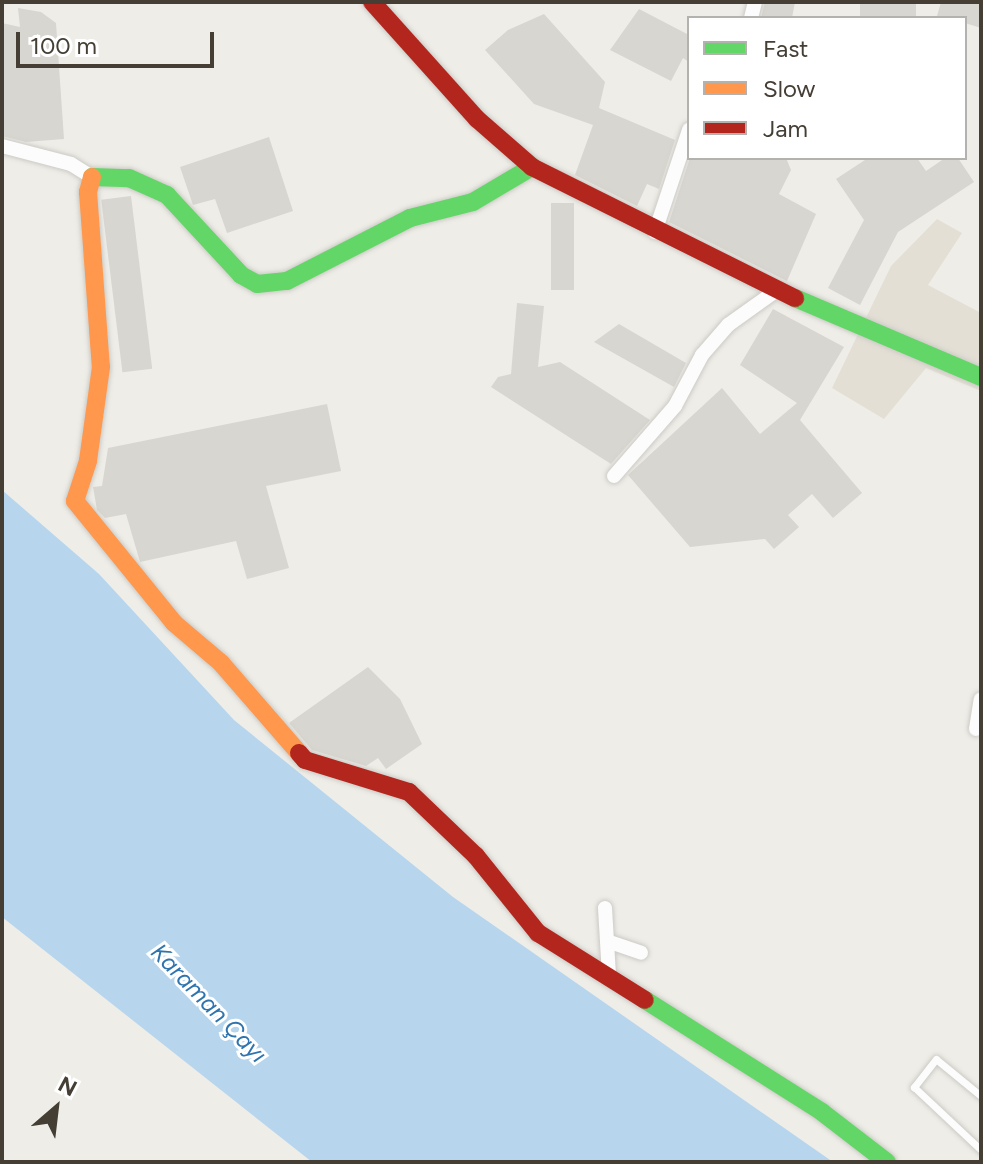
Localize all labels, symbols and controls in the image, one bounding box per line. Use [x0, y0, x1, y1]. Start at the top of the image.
scale bar [20, 16, 218, 66]
legend [687, 16, 967, 160]
text: 100 m [30, 31, 97, 60]
text: Fast [763, 34, 808, 63]
text: Slow [763, 74, 815, 103]
text: Jam [763, 114, 808, 143]
water label: Karaman Çayı [145, 938, 273, 1068]
north arrow [16, 1068, 96, 1148]
text: N [54, 1070, 81, 1102]

